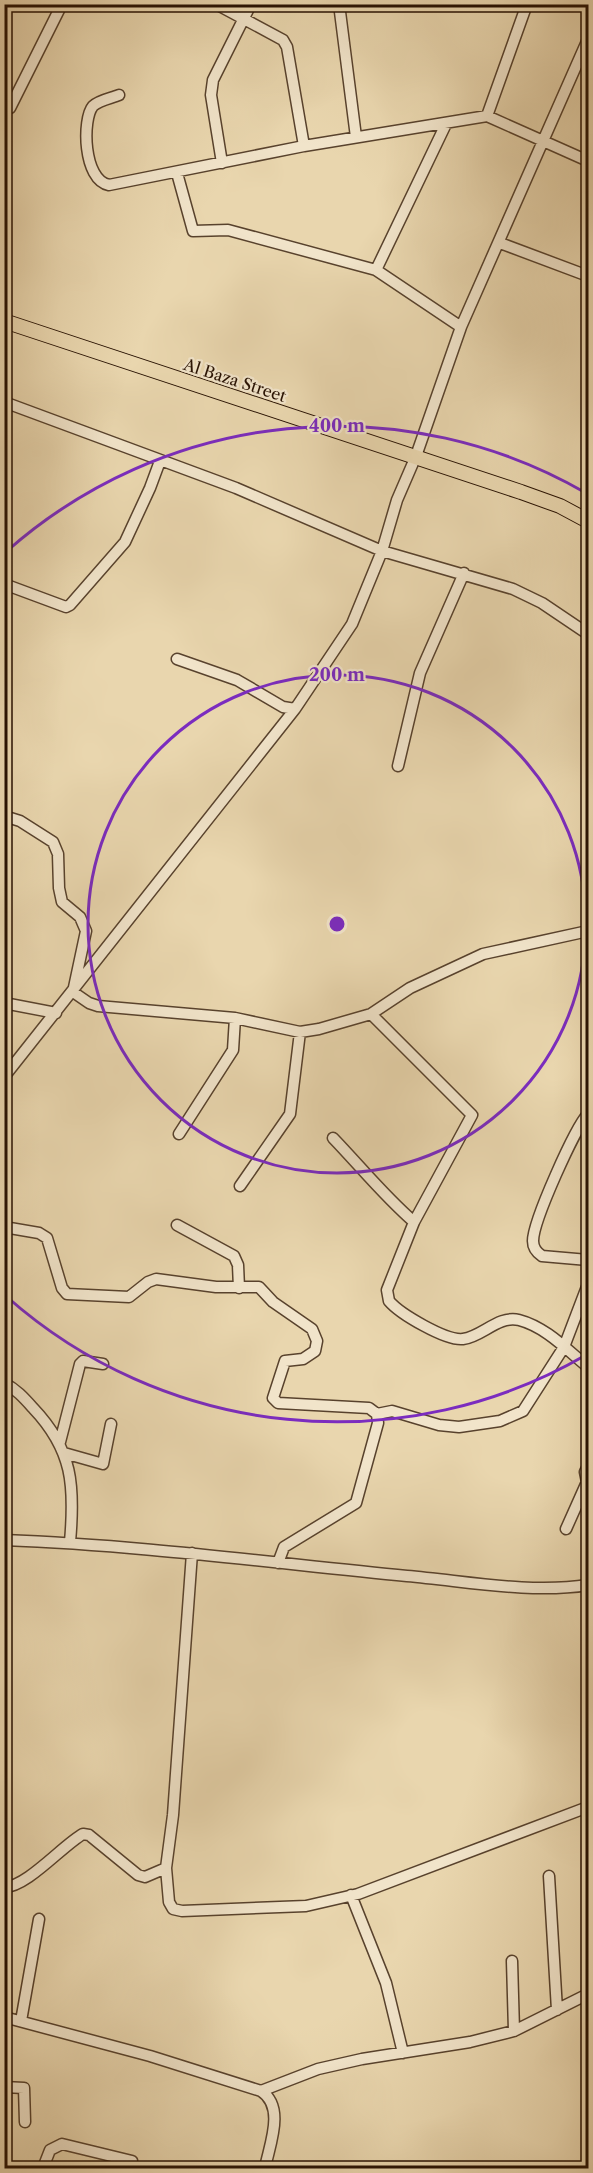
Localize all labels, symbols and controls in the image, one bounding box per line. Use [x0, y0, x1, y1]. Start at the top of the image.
street label: Al Baza Street [180, 354, 289, 406]
text: 400 m [309, 415, 365, 437]
text: 200 m [309, 664, 365, 686]
centre of rings [327, 914, 347, 934]

